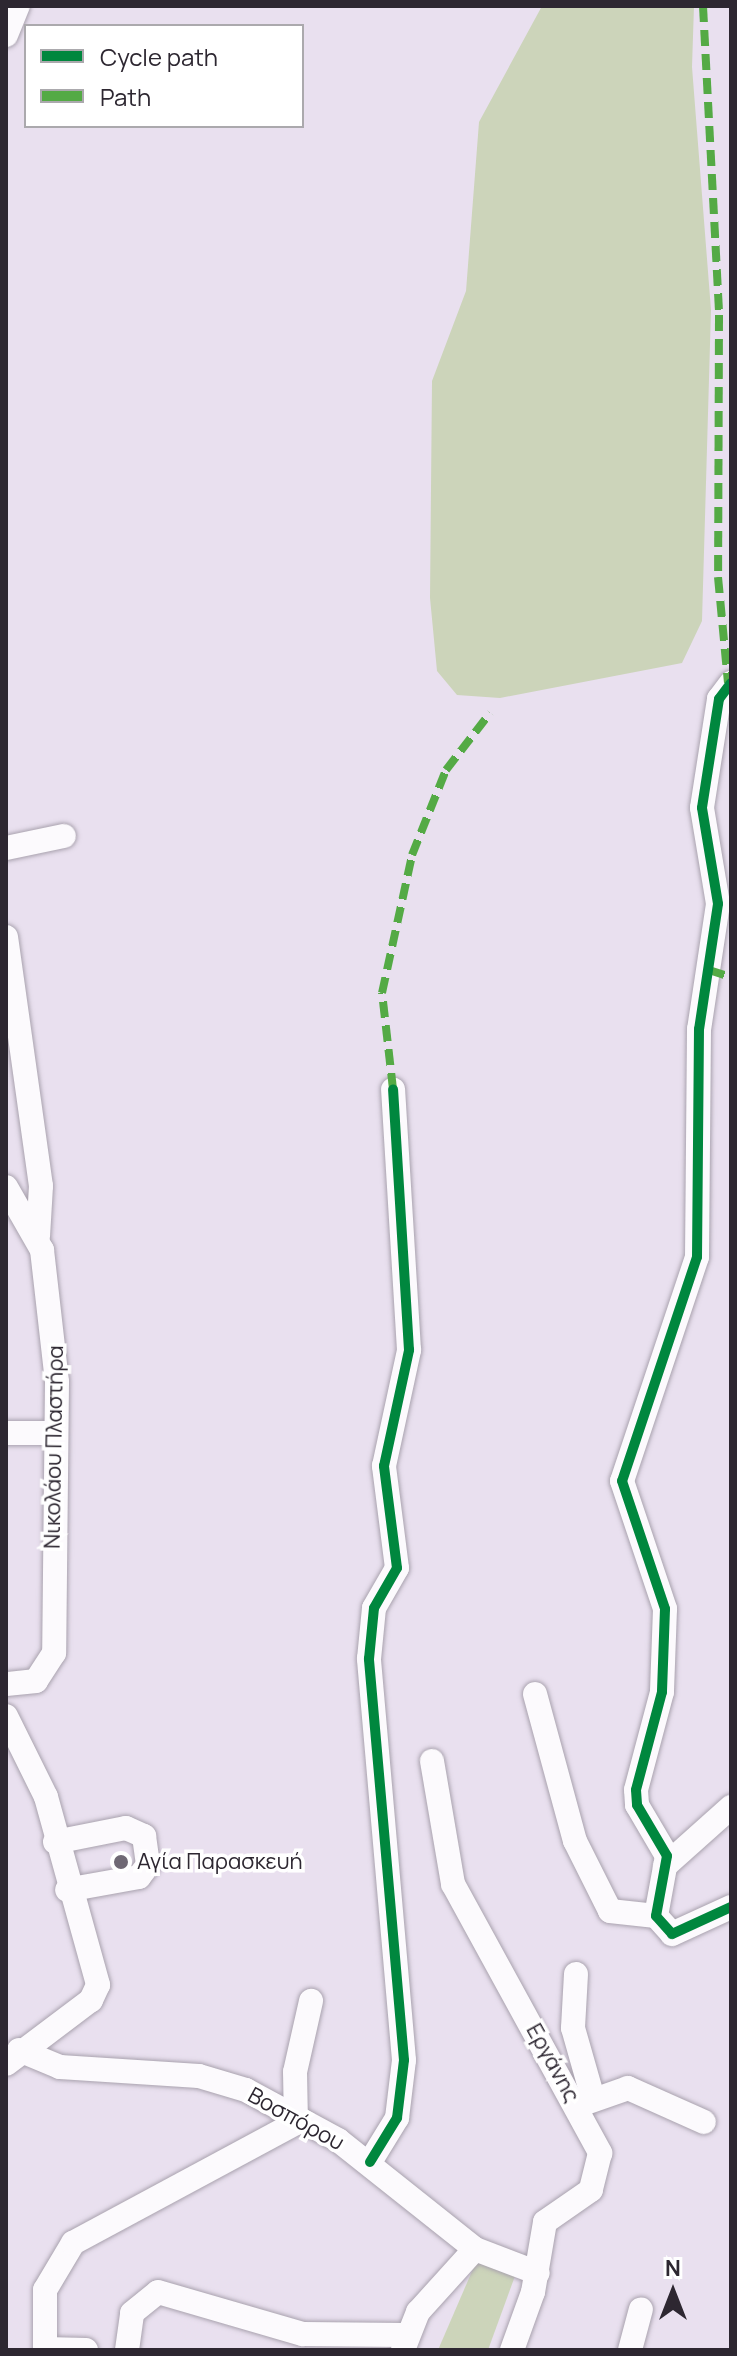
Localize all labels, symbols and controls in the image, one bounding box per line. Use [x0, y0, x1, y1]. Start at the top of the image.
legend [24, 24, 304, 128]
text: Cycle path [100, 40, 218, 73]
text: Path [100, 80, 151, 113]
street label: Νικολάου Πλαστήρα [39, 1345, 69, 1549]
place label: Αγία Παρασκευή [137, 1849, 303, 1875]
marker: Αγία Παρασκευή [112, 1853, 130, 1871]
street label: Εργάνης [521, 2019, 585, 2107]
street label: Βοσπόρου [243, 2082, 349, 2156]
north arrow [633, 2252, 713, 2332]
text: N [665, 2253, 681, 2283]

